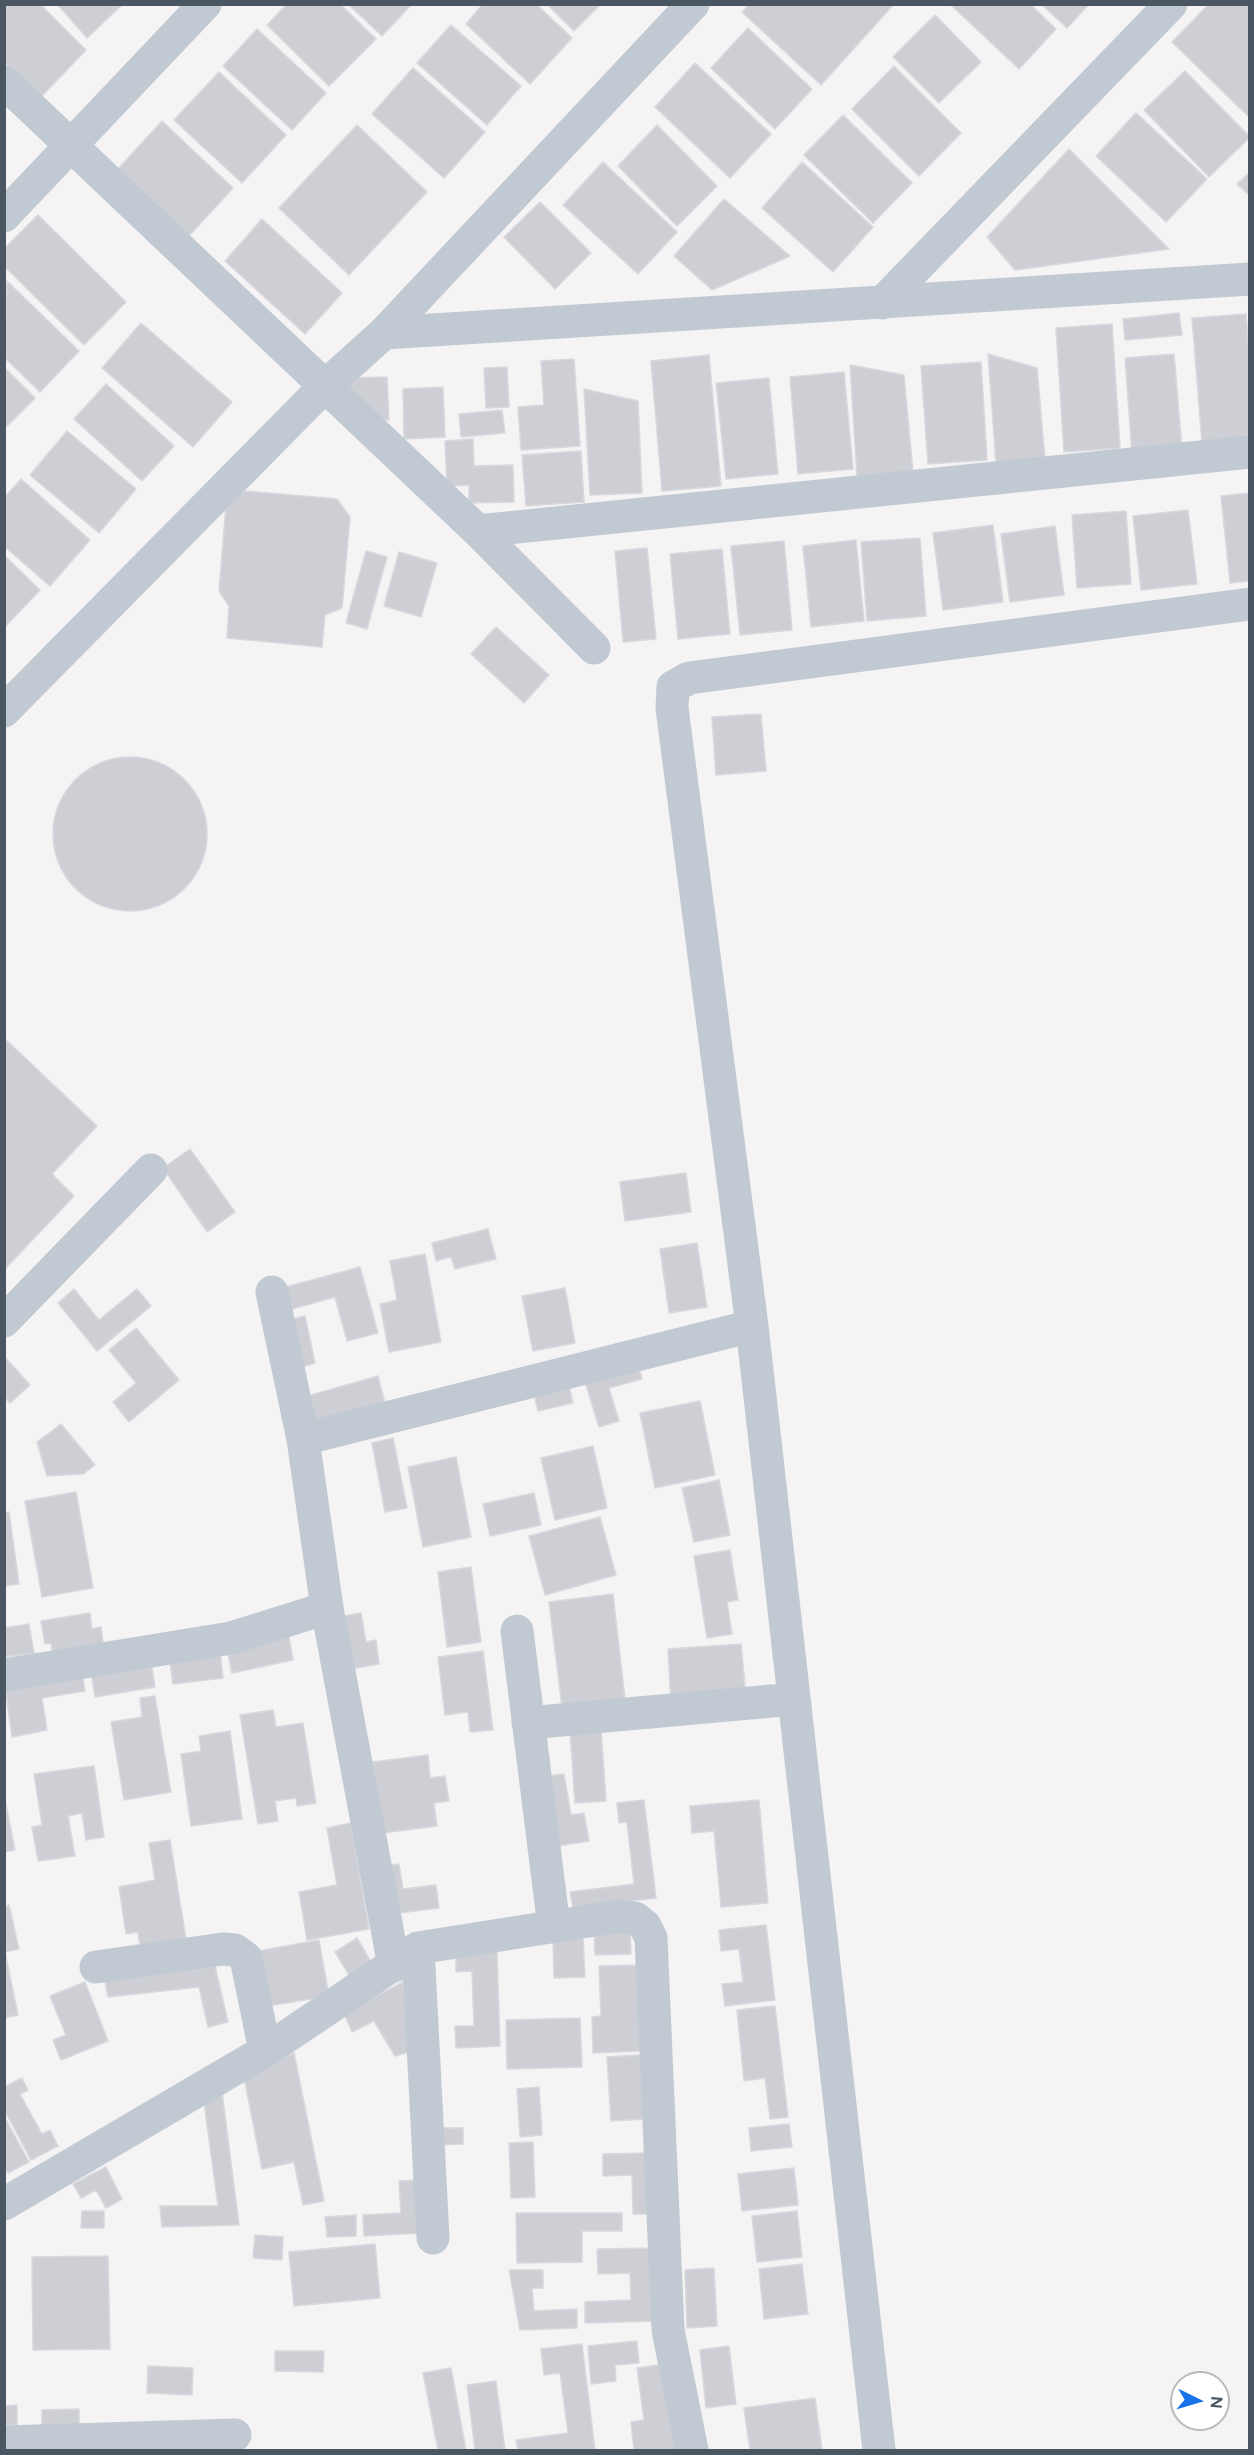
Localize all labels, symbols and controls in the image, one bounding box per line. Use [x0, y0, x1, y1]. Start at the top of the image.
north arrow [1170, 2371, 1230, 2431]
text: N [1206, 2395, 1226, 2409]

